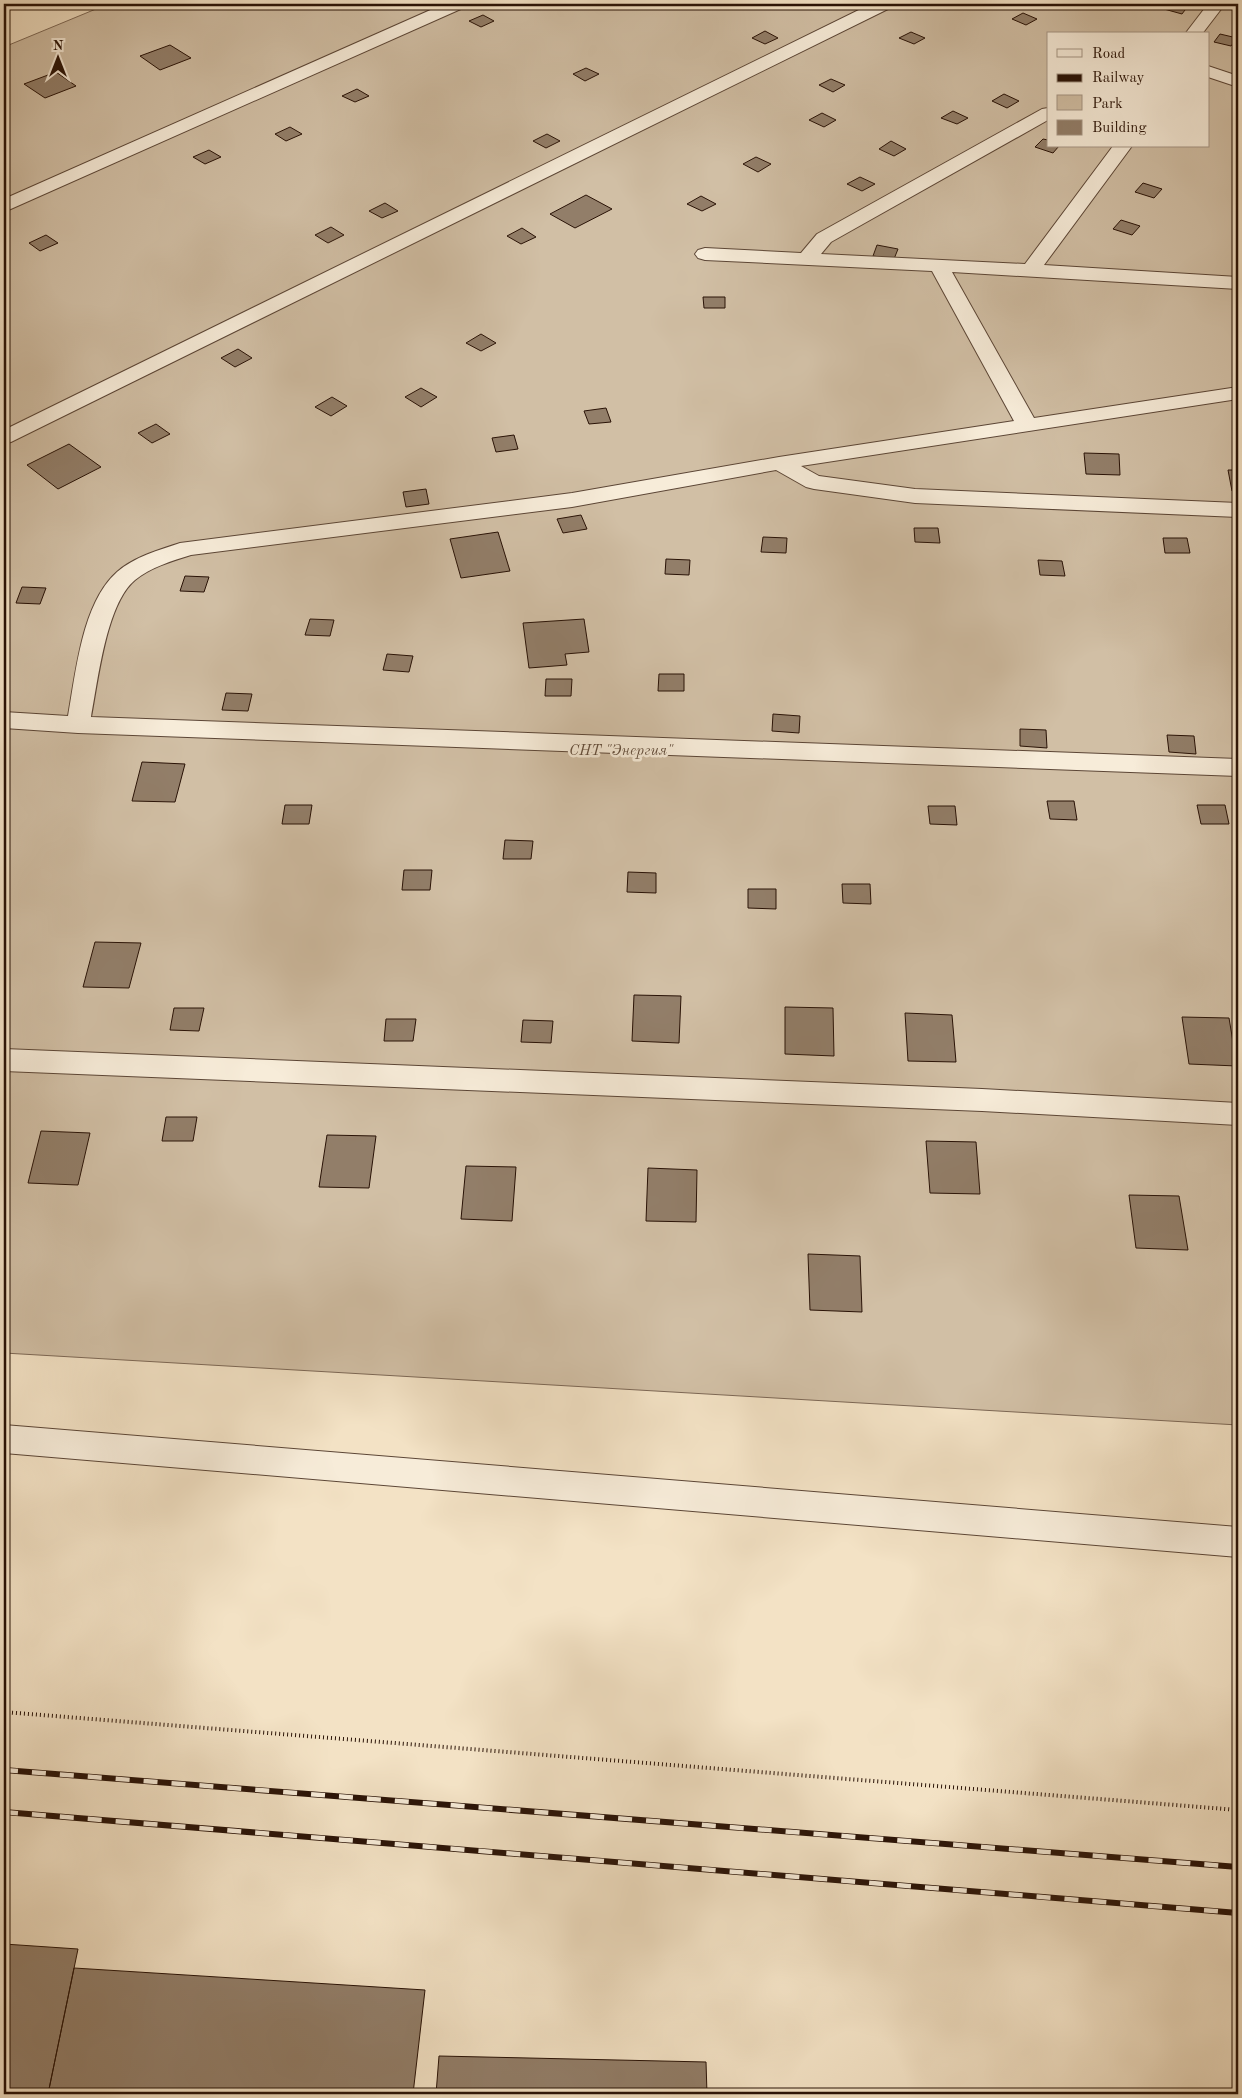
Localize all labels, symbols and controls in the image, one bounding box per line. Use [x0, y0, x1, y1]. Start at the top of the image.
north arrow [32, 32, 82, 82]
legend [1047, 32, 1210, 148]
text: N [53, 39, 64, 53]
text: Road [1092, 47, 1126, 62]
text: Railway [1092, 71, 1145, 86]
text: Park [1092, 97, 1123, 112]
text: Building [1092, 121, 1147, 136]
park label: СНТ "Энергия" [569, 744, 674, 759]

